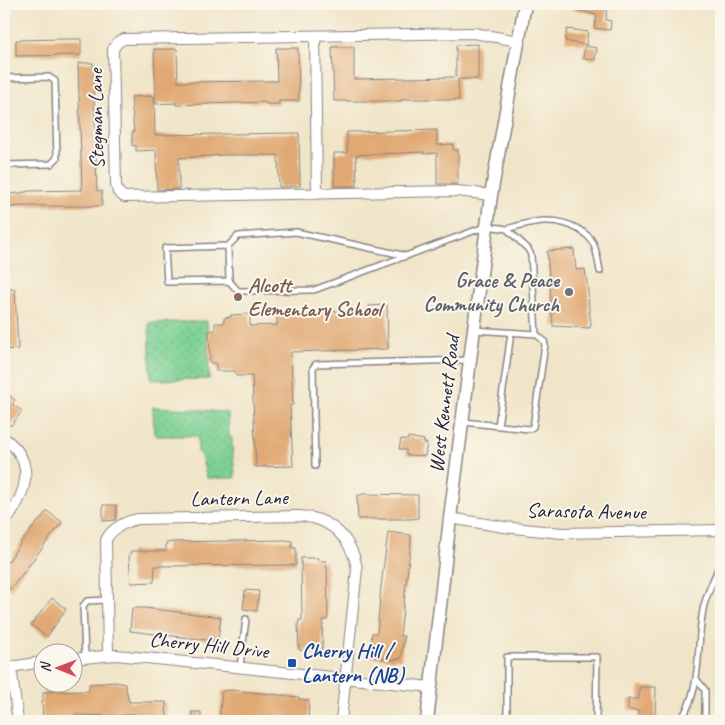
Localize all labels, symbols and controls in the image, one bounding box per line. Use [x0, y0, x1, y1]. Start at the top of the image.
street label: Stegman Lane [82, 66, 110, 169]
place label: Grace & Peace Community Church [424, 267, 561, 318]
place label: Alcott Elementary School [248, 272, 386, 322]
marker: Grace & Peace Community Church [563, 286, 575, 298]
marker: Alcott Elementary School [232, 291, 244, 303]
street label: West Kennett Road [423, 330, 466, 474]
street label: Lantern Lane [190, 484, 290, 512]
street label: Sarasota Avenue [526, 497, 648, 525]
street label: Cherry Hill Drive [148, 626, 272, 664]
place label: Cherry Hill / Lantern (NB) [302, 638, 406, 688]
north arrow [32, 642, 82, 692]
marker: Cherry Hill / Lantern (NB) [286, 657, 298, 669]
text: N [37, 661, 54, 672]

